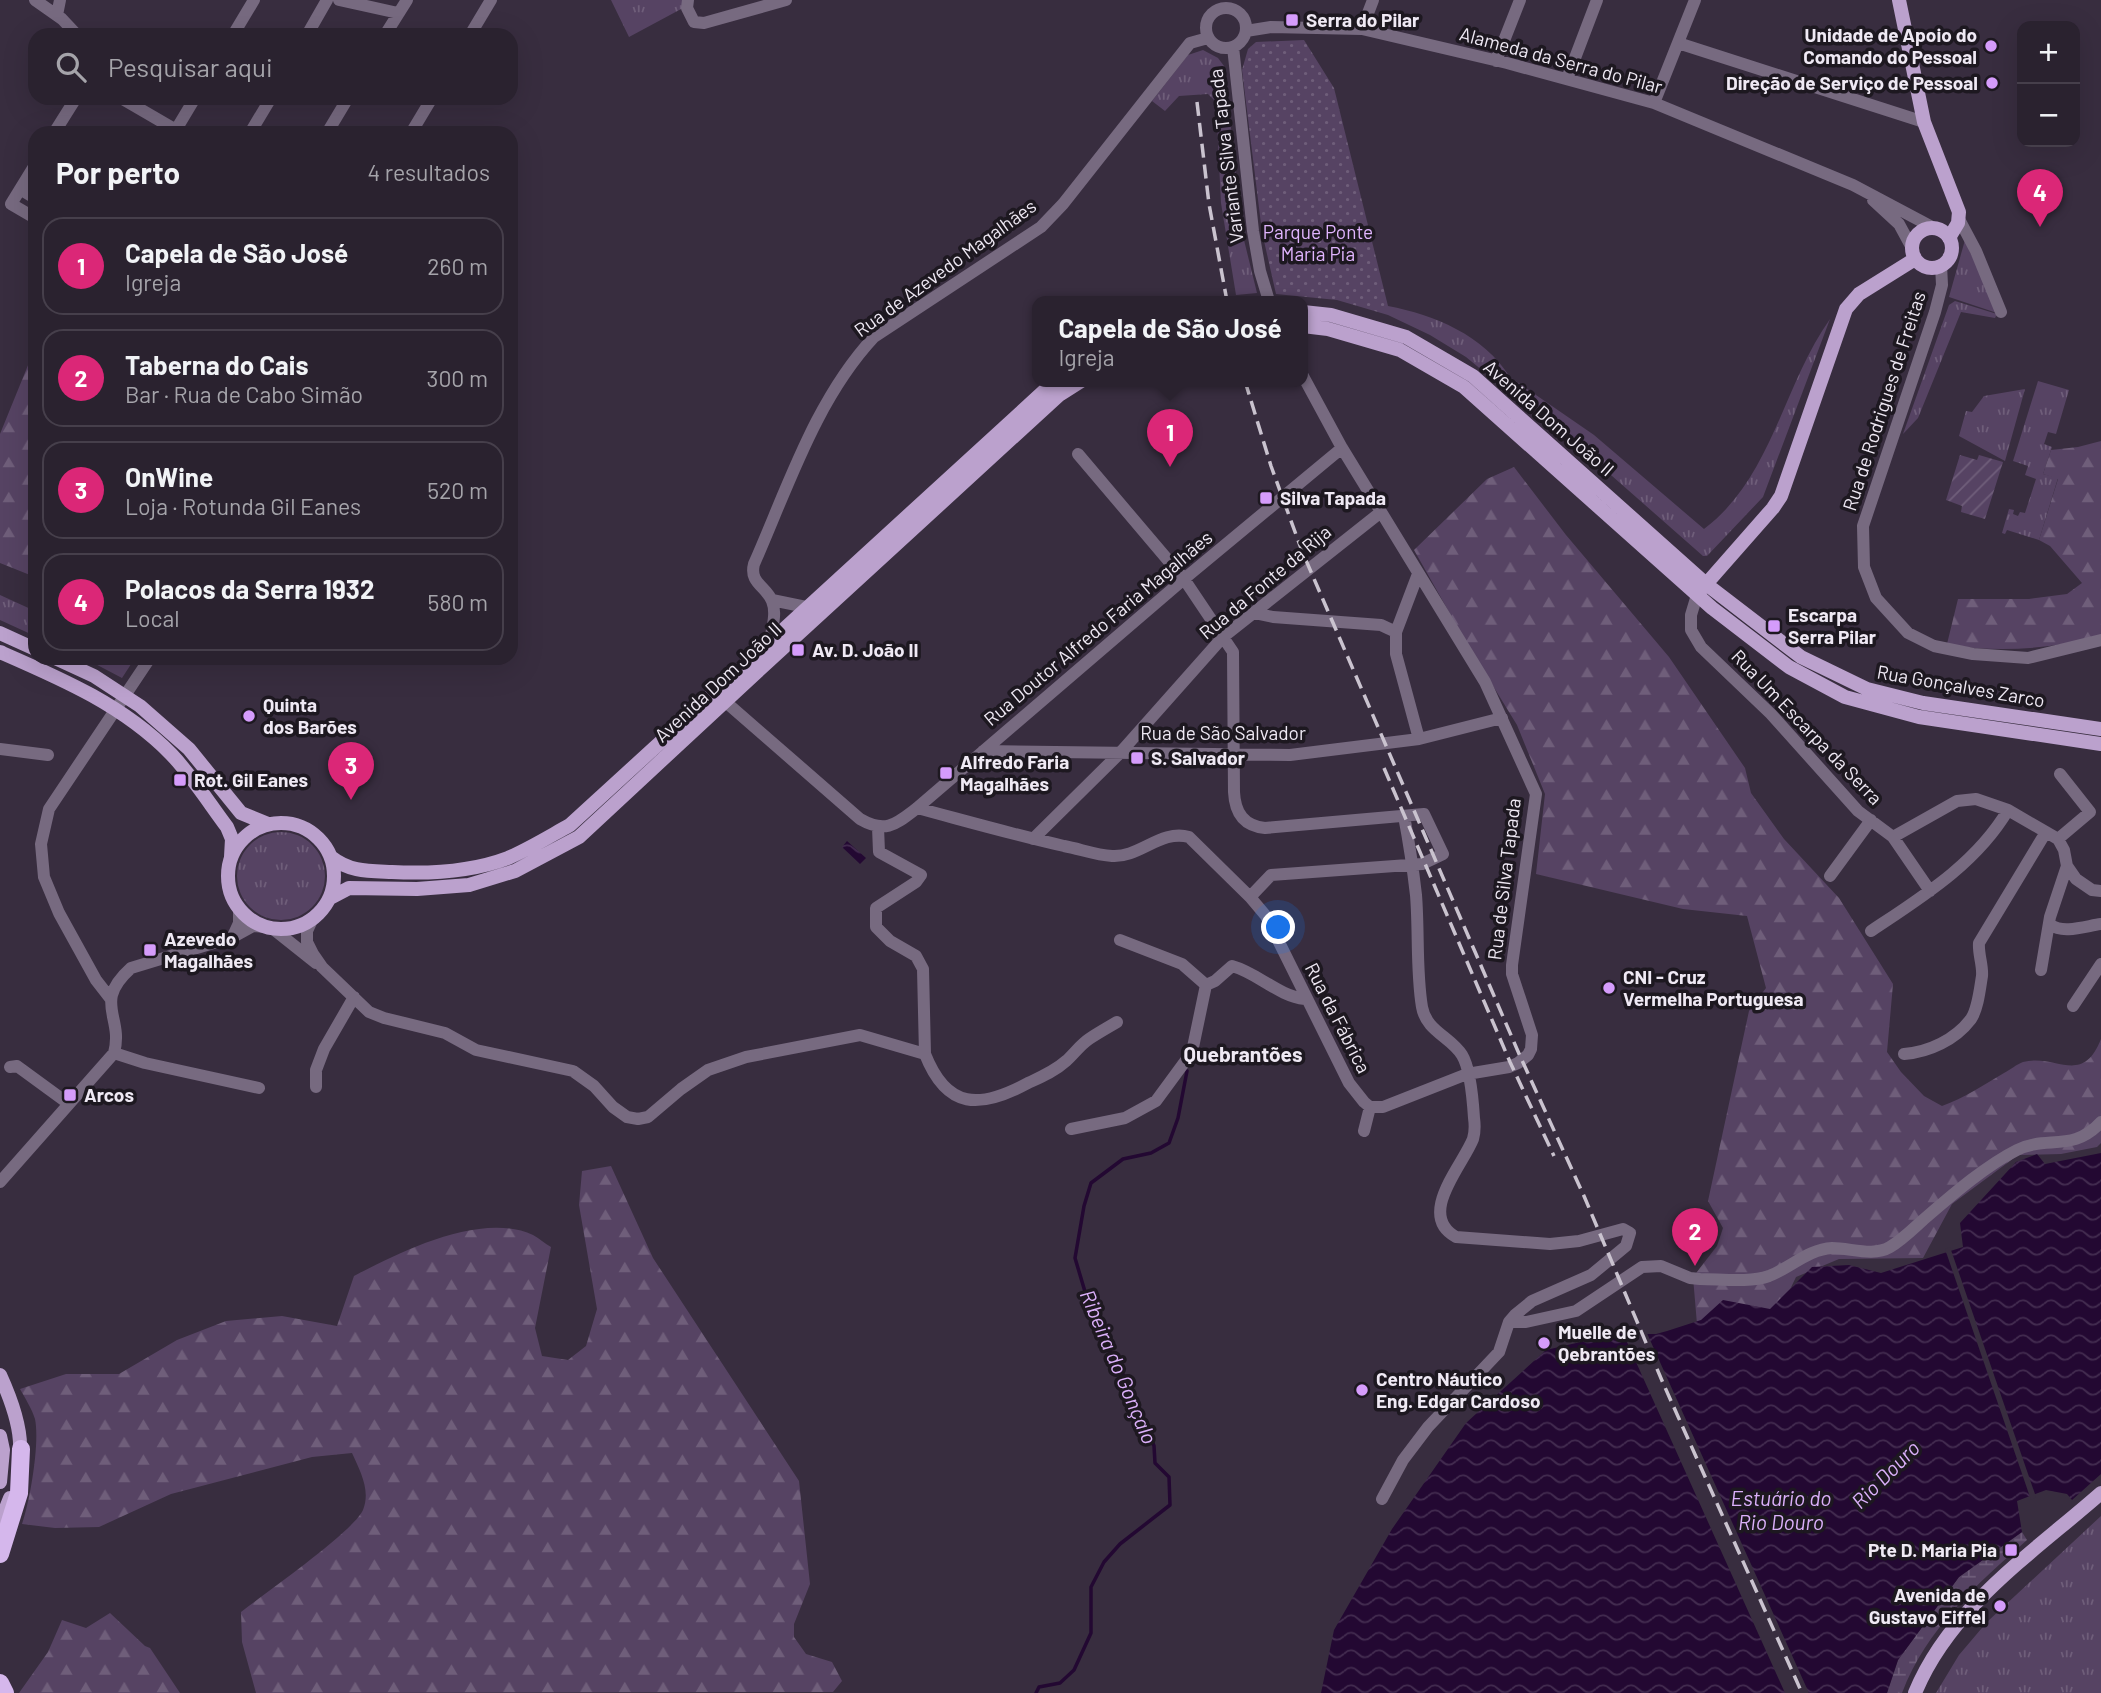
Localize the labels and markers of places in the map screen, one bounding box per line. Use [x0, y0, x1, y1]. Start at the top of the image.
place label: Serra do Pilar [1306, 8, 1420, 31]
marker: Serra do Pilar [1284, 12, 1300, 28]
place label: Unidade de Apoio do Comando do Pessoal [1803, 23, 1977, 68]
marker: Unidade de Apoio do Comando do Pessoal [1983, 38, 1999, 54]
place label: Direção de Serviço de Pessoal [1726, 71, 1978, 94]
marker: Direção de Serviço de Pessoal [1984, 75, 2000, 91]
pin: 4 [2017, 169, 2063, 227]
pin: 1 [1147, 409, 1193, 467]
place label: Silva Tapada [1280, 486, 1386, 509]
marker: Silva Tapada [1258, 490, 1274, 506]
place label: Escarpa Serra Pilar [1788, 603, 1877, 648]
marker: Escarpa Serra Pilar [1766, 618, 1782, 634]
place label: Av. D. João II [812, 638, 918, 661]
marker: Av. D. João II [790, 642, 806, 658]
place label: Quinta dos Barões [263, 693, 357, 738]
marker: Quinta dos Barões [241, 708, 257, 724]
pin: 3 [328, 742, 374, 800]
place label: S. Salvador [1151, 746, 1246, 769]
place label: Alfredo Faria Magalhães [960, 750, 1069, 795]
marker: S. Salvador [1129, 750, 1145, 766]
marker: Alfredo Faria Magalhães [938, 765, 954, 781]
place label: Rot. Gil Eanes [194, 768, 308, 791]
marker: Rot. Gil Eanes [172, 772, 188, 788]
place label: Azevedo Magalhães [164, 927, 253, 972]
marker: Azevedo Magalhães [142, 942, 158, 958]
place label: CNI - Cruz Vermelha Portuguesa [1623, 965, 1803, 1010]
marker: CNI - Cruz Vermelha Portuguesa [1601, 980, 1617, 996]
place label: Arcos [84, 1083, 134, 1106]
marker: Arcos [62, 1087, 78, 1103]
pin: 2 [1672, 1208, 1718, 1266]
place label: Muelle de Qebrantões [1558, 1320, 1655, 1365]
marker: Muelle de Qebrantões [1536, 1335, 1552, 1351]
place label: Centro Náutico Eng. Edgar Cardoso [1376, 1367, 1541, 1412]
marker: Centro Náutico Eng. Edgar Cardoso [1354, 1382, 1370, 1398]
place label: Pte D. Maria Pia [1868, 1538, 1997, 1561]
marker: Pte D. Maria Pia [2003, 1542, 2019, 1558]
place label: Avenida de Gustavo Eiffel [1869, 1583, 1986, 1628]
marker: Avenida de Gustavo Eiffel [1992, 1598, 2008, 1614]

